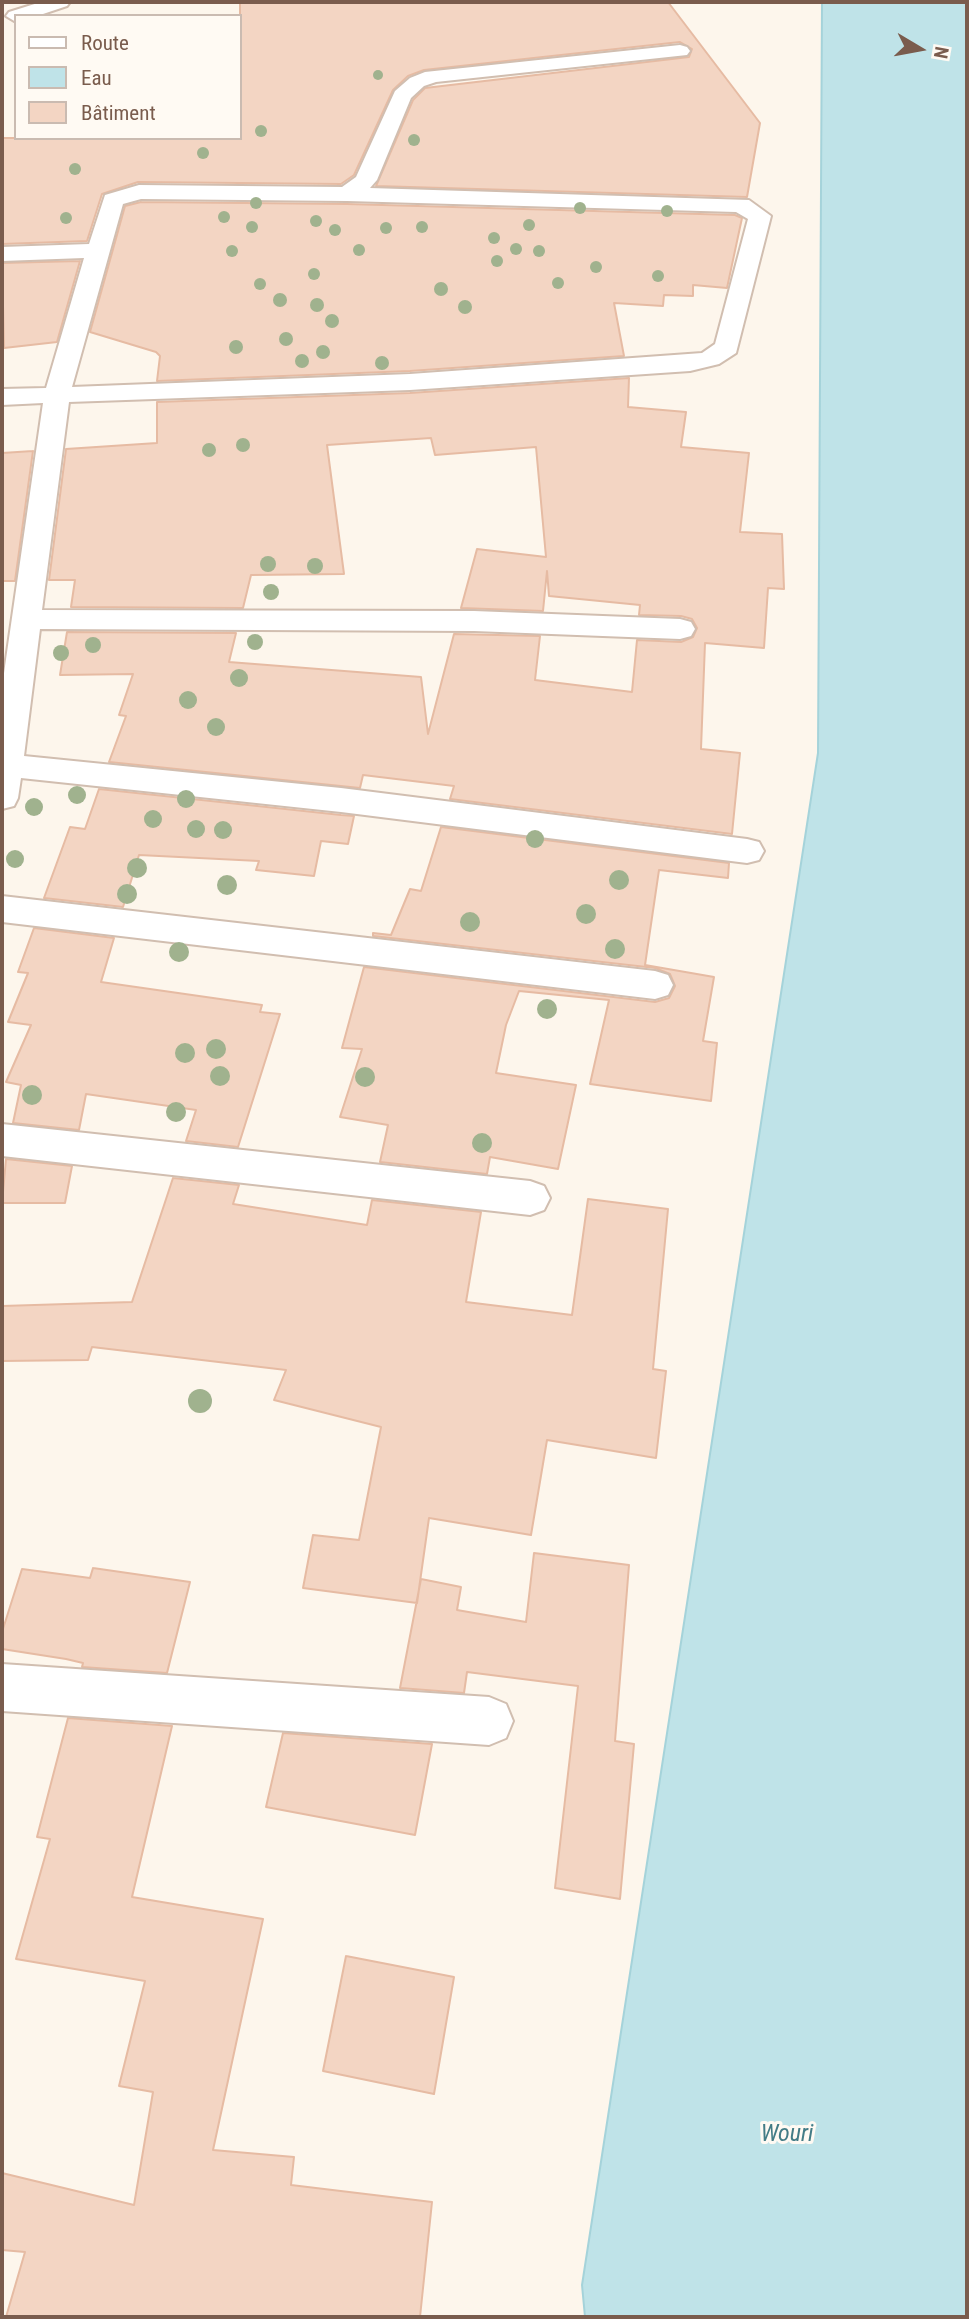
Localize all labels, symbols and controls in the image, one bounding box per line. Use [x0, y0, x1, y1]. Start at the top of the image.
legend [14, 14, 242, 140]
north arrow [885, 14, 955, 84]
text: Route [81, 31, 129, 55]
text: N [929, 45, 954, 60]
text: Eau [81, 66, 112, 90]
text: Bâtiment [81, 101, 156, 125]
water label: Wouri [761, 2121, 813, 2149]

